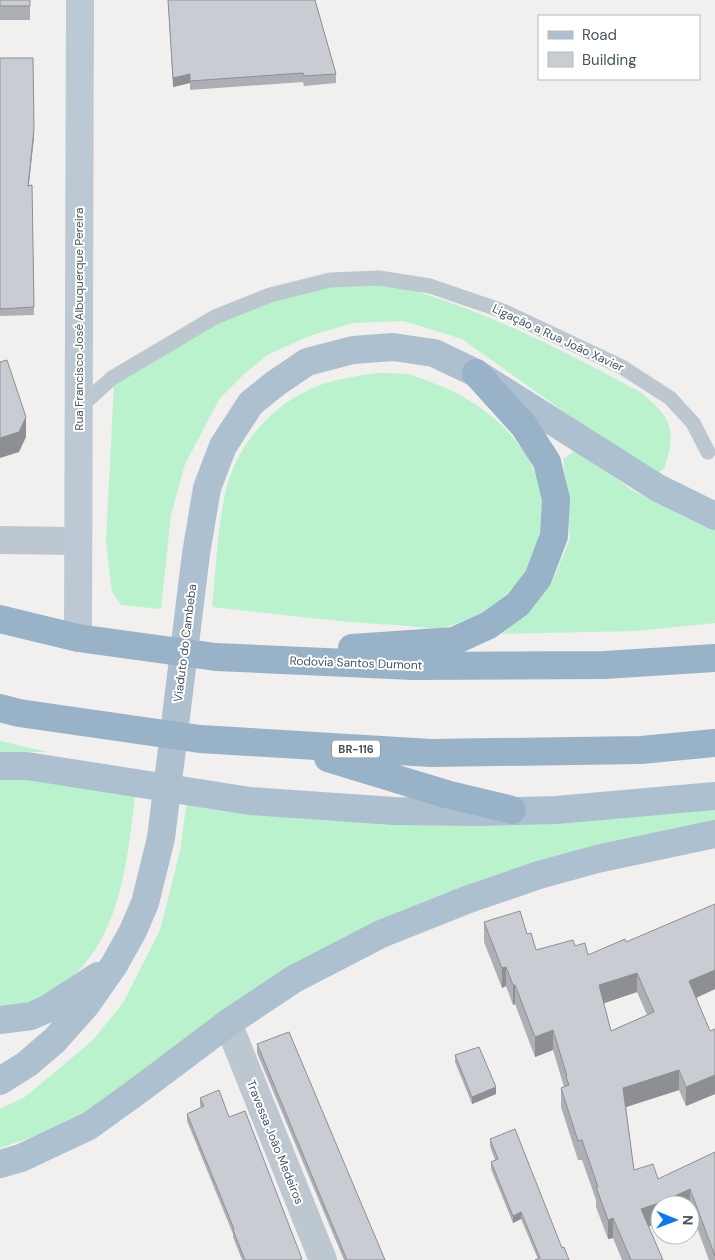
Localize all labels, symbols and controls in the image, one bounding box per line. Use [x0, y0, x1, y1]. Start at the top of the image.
legend [538, 15, 700, 80]
text: Road [582, 25, 617, 45]
text: Building [582, 50, 637, 70]
street label: Rua Francisco José Albuquerque Pereira [71, 207, 87, 431]
street label: Ligação a Rua João Xavier [490, 300, 627, 376]
street label: Viaduto do Cambeba [170, 583, 200, 703]
street label: Rodovia Santos Dumont [289, 653, 423, 673]
road number: BR-116 [332, 741, 380, 758]
street label: Travessa João Medeiros [243, 1077, 307, 1207]
north arrow [650, 1195, 700, 1245]
text: N [679, 1215, 697, 1225]

